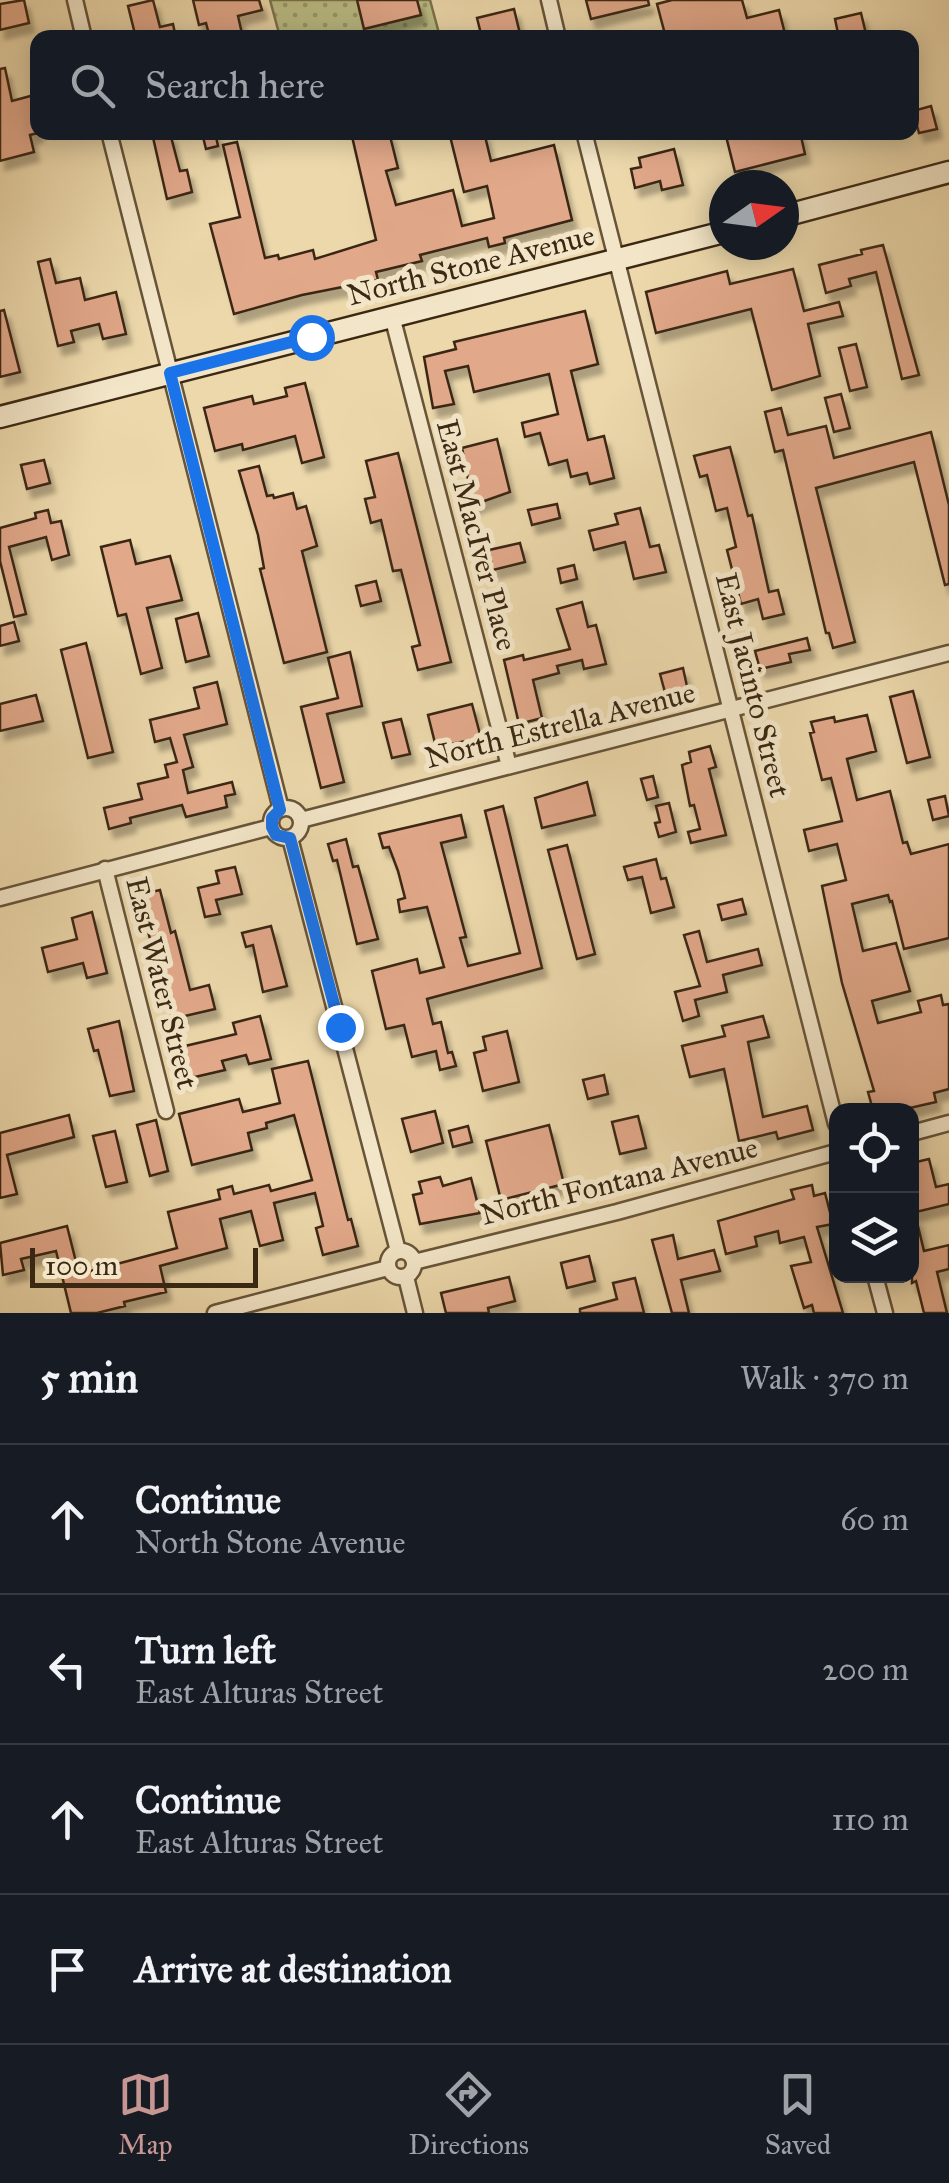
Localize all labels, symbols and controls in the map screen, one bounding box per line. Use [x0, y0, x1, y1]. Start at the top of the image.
search box [30, 30, 919, 140]
icon: search [65, 58, 120, 113]
text: Search here [145, 62, 325, 108]
north arrow [709, 170, 799, 260]
street label: North Stone Avenue [344, 217, 598, 313]
route start [289, 315, 335, 361]
street label: East MacIver Place [429, 415, 525, 655]
street label: East Jacinto Street [708, 569, 798, 801]
street label: North Estrella Avenue [421, 674, 699, 776]
street label: East Water Street [118, 873, 206, 1093]
route end [318, 1005, 364, 1051]
map controls [829, 1103, 919, 1283]
button: locate [829, 1103, 919, 1193]
street label: North Fontana Avenue [477, 1129, 761, 1233]
button: layers [829, 1193, 919, 1283]
scale bar [30, 1243, 258, 1288]
text: 100 m [45, 1248, 118, 1283]
text: 5 min [40, 1352, 138, 1404]
text: Walk · 370 m [740, 1359, 909, 1398]
text: Continue [135, 1477, 281, 1523]
icon: ahead [40, 1492, 95, 1547]
text: 60 m [840, 1500, 909, 1539]
text: North Stone Avenue [135, 1523, 406, 1562]
text: Turn left [135, 1627, 276, 1673]
icon: left [40, 1642, 95, 1697]
text: 200 m [822, 1650, 909, 1689]
text: East Alturas Street [135, 1673, 383, 1712]
text: Continue [135, 1777, 281, 1823]
icon: ahead [40, 1792, 95, 1847]
text: 110 m [831, 1800, 909, 1839]
text: East Alturas Street [135, 1823, 383, 1862]
icon: arrive [40, 1942, 95, 1997]
text: Arrive at destination [135, 1946, 452, 1992]
tab: Map [118, 2067, 173, 2162]
tab: Directions [408, 2067, 529, 2162]
tab: Saved [765, 2067, 831, 2162]

